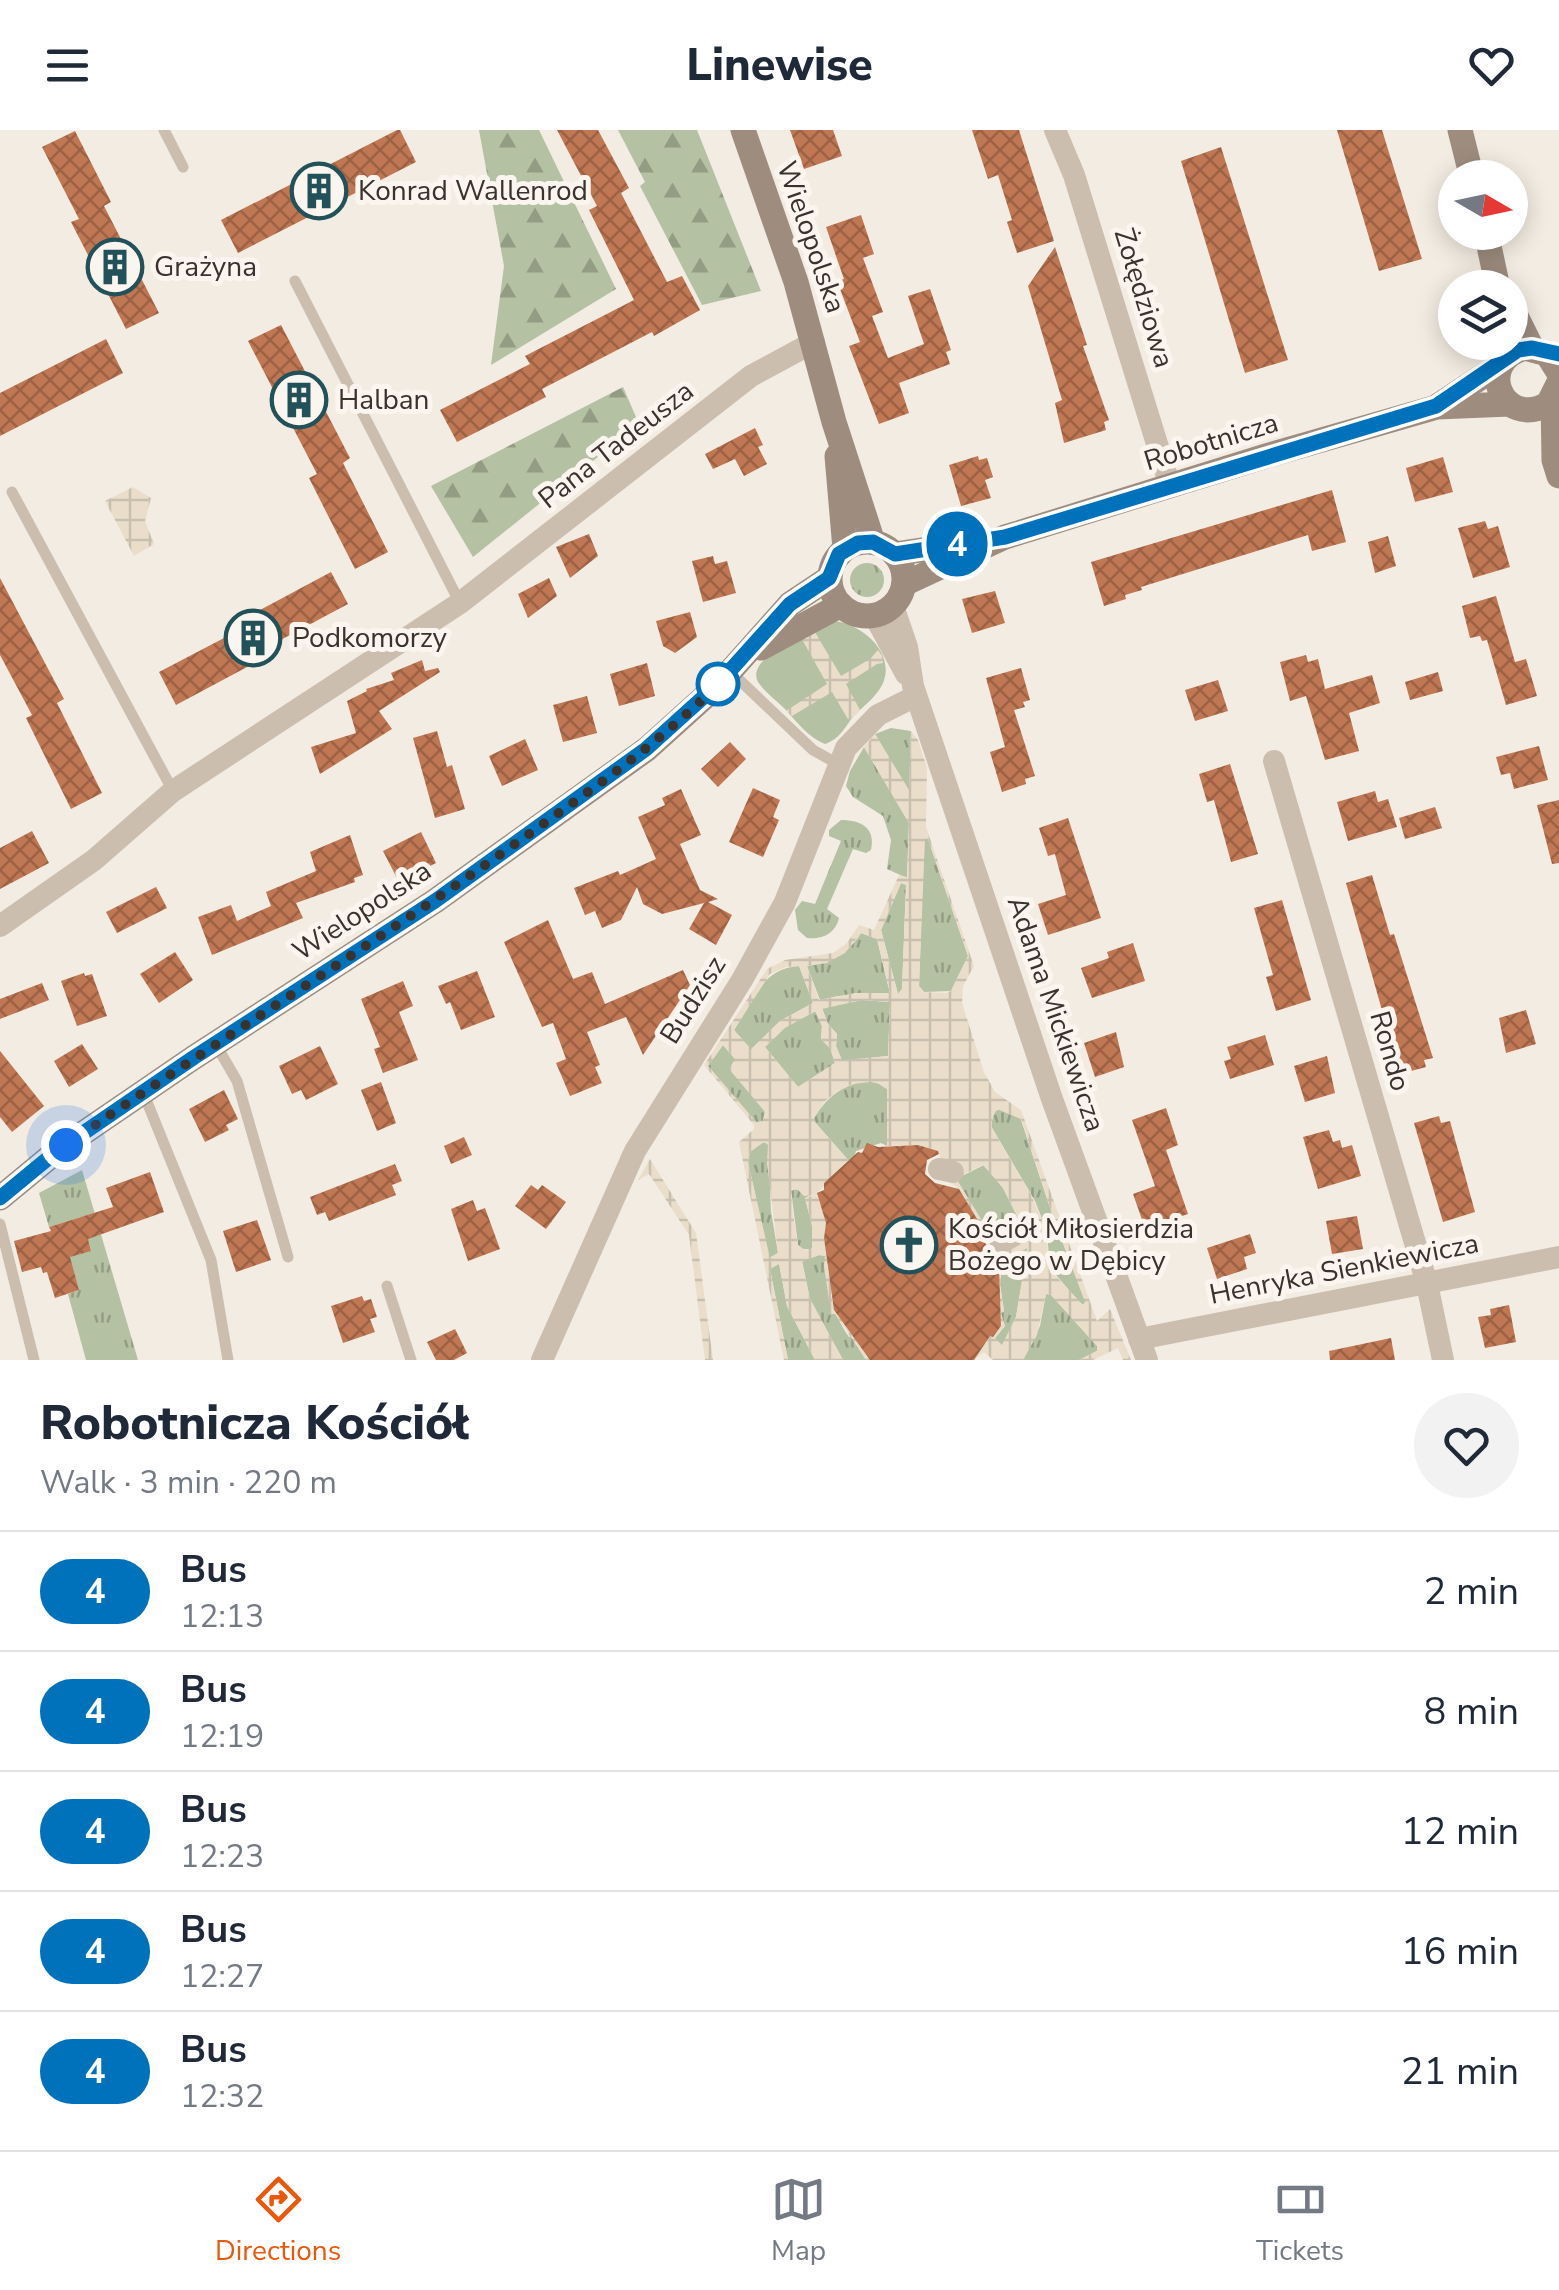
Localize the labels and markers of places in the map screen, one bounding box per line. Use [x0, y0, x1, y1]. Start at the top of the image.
building icon: Konrad Wallenrod [289, 161, 349, 221]
place label: Konrad Wallenrod [358, 172, 588, 210]
building icon: Grażyna [85, 237, 145, 297]
place label: Grażyna [154, 248, 257, 286]
building icon: Halban [269, 370, 329, 430]
place label: Halban [338, 381, 430, 419]
building icon: Podkomorzy [223, 608, 283, 668]
place label: Podkomorzy [292, 619, 448, 657]
unlabelled marker [697, 663, 739, 705]
place label: Kościół Miłosierdzia Bożego w Dębicy [948, 1210, 1194, 1280]
church icon: Kościół Miłosierdzia Bożego w Dębicy [879, 1215, 939, 1275]

